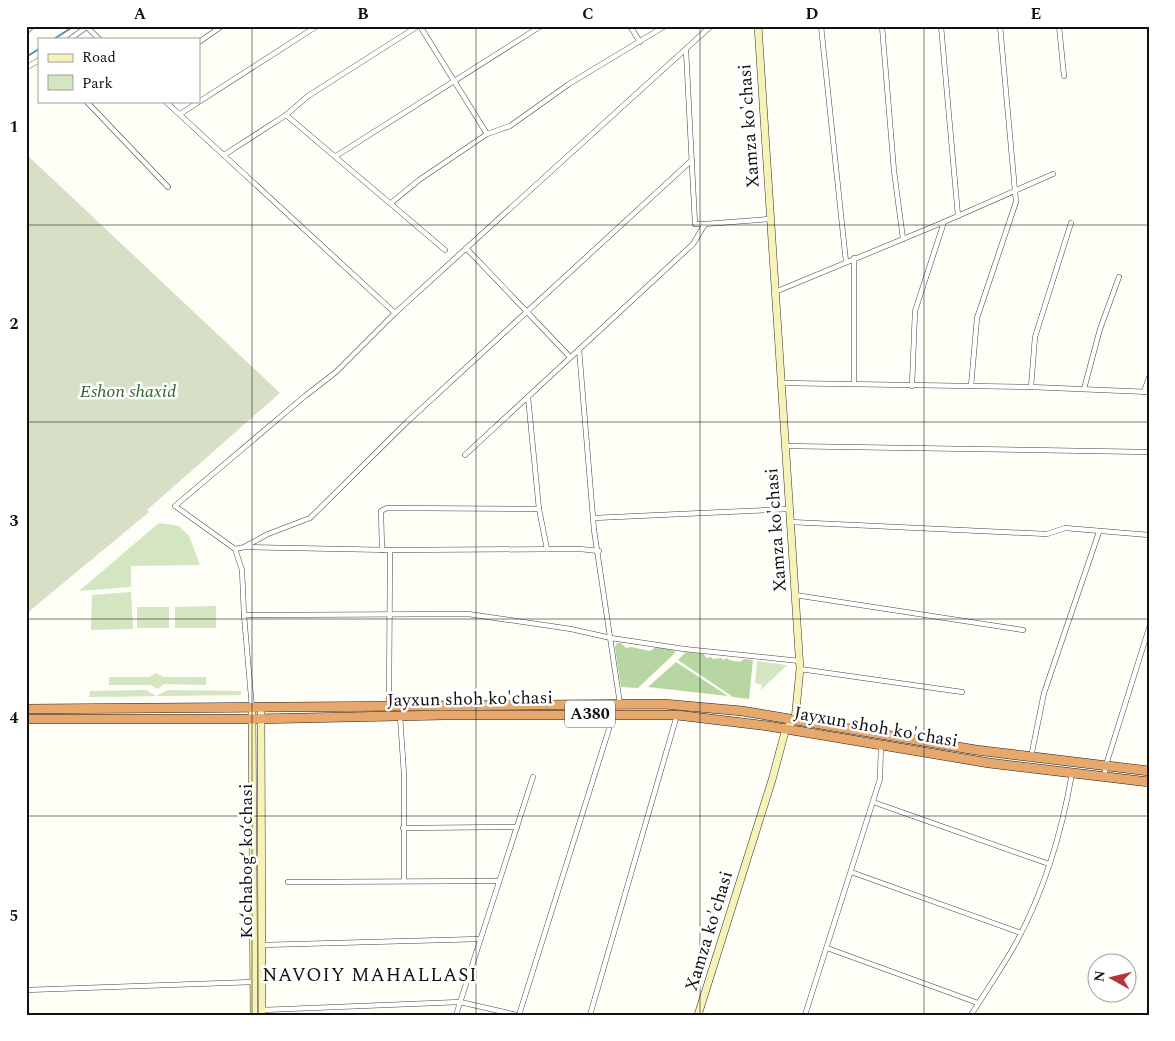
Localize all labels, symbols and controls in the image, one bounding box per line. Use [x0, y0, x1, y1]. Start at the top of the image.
text: A [134, 2, 147, 26]
text: B [357, 2, 369, 26]
text: C [582, 2, 594, 26]
text: D [806, 2, 819, 26]
text: E [1031, 2, 1041, 26]
legend [38, 38, 200, 102]
text: Road [82, 46, 116, 69]
street label: Xamza ko'chasi [731, 63, 767, 189]
text: Park [82, 72, 113, 95]
text: 1 [10, 115, 18, 139]
text: 2 [10, 312, 19, 336]
park label: Eshon shaxid [80, 378, 176, 405]
street label: Xamza ko'chasi [758, 467, 794, 593]
text: 3 [10, 509, 19, 533]
street label: Jayxun shoh ko'chasi [387, 684, 553, 714]
street label: Jayxun shoh ko'chasi [792, 699, 960, 755]
road number: A380 [565, 701, 615, 728]
text: 4 [10, 706, 19, 730]
street label: Ko‘chabog‘ ko‘chasi [233, 783, 260, 939]
street label: Xamza ko'chasi [678, 868, 740, 994]
text: 5 [10, 904, 18, 928]
north arrow [1088, 954, 1138, 1004]
district label: NAVOIY MAHALLASI [262, 961, 478, 990]
text: N [1088, 969, 1111, 983]

